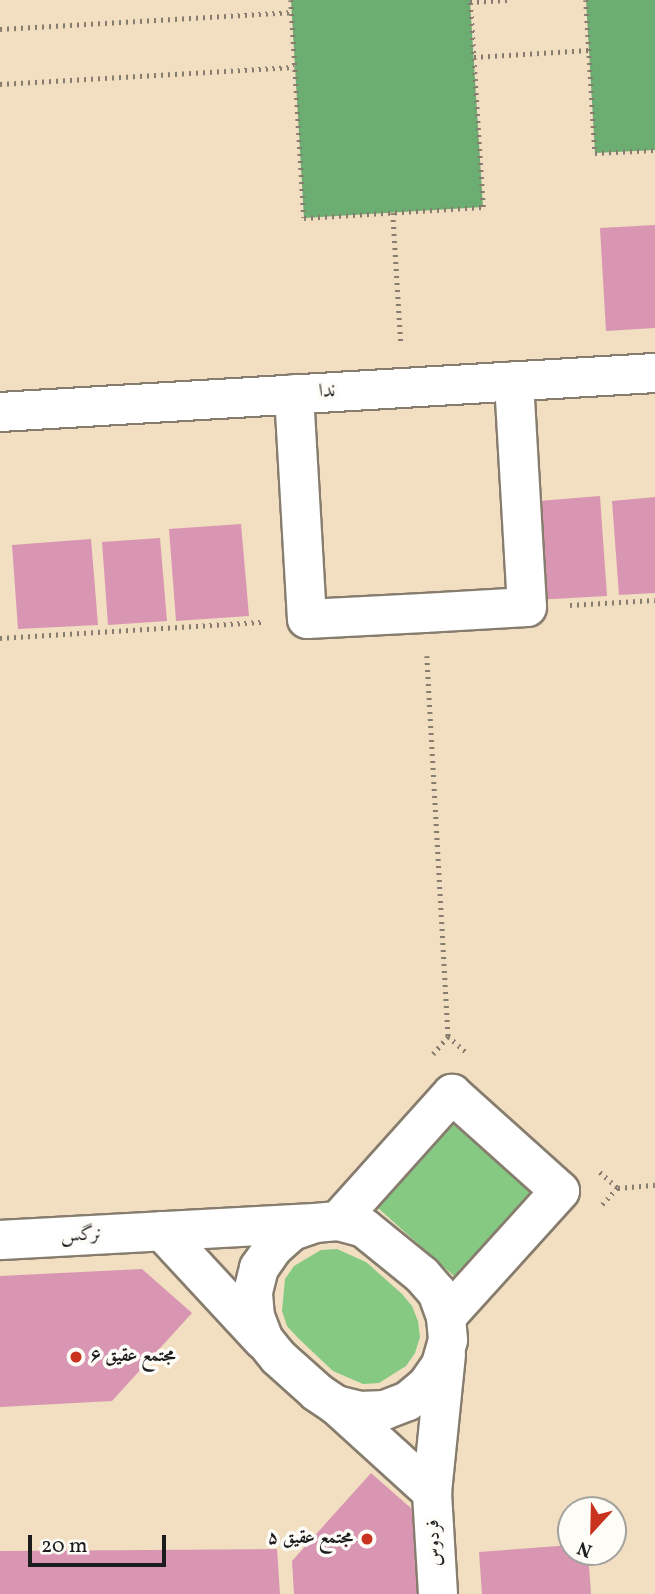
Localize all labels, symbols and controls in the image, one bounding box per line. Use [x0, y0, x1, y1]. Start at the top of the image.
street label: ندا [318, 380, 336, 404]
street label: نرگس [60, 1224, 102, 1248]
place label: مجتمع عقیق ۶ [90, 1346, 175, 1368]
marker: مجتمع عقیق ۶ [68, 1349, 84, 1365]
north arrow [557, 1496, 627, 1566]
street label: فردوس [422, 1519, 448, 1567]
scale bar [32, 1520, 170, 1564]
place label: مجتمع عقیق ۵ [268, 1528, 353, 1550]
marker: مجتمع عقیق ۵ [359, 1531, 375, 1547]
text: 20 m [41, 1532, 87, 1561]
text: N [574, 1534, 596, 1563]

